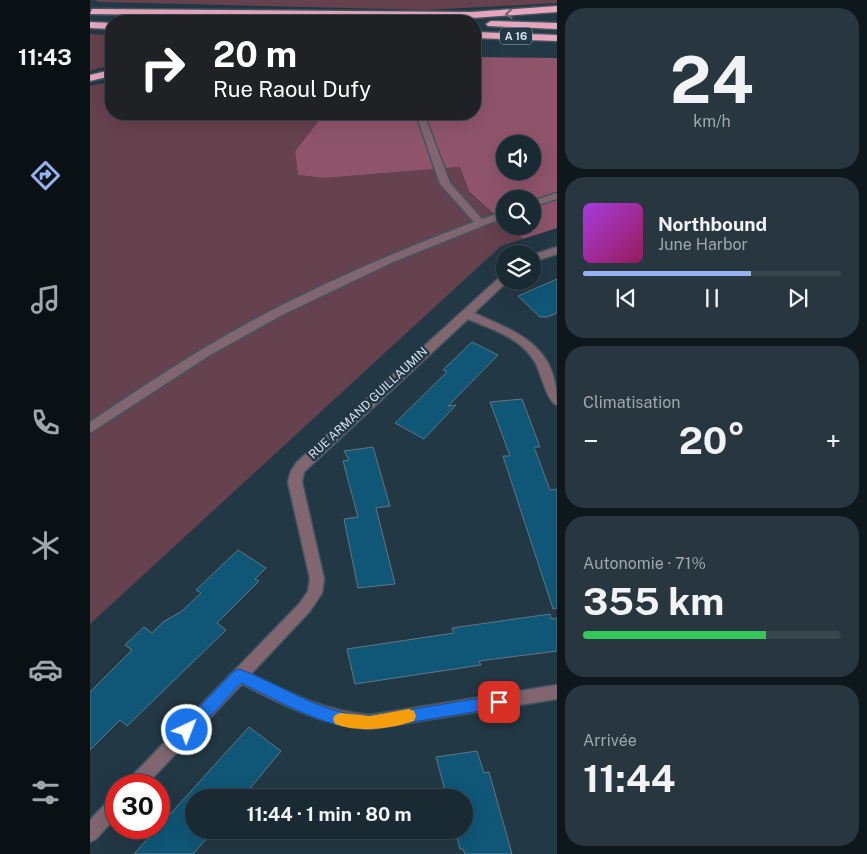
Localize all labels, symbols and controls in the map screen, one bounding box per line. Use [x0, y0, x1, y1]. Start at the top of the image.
one-way arrow [504, 9, 512, 20]
road number: A 16 [500, 28, 532, 44]
text: 20 m [213, 34, 297, 75]
icon: right [130, 35, 195, 100]
text: 24 [670, 41, 754, 118]
text: 11:43 [18, 44, 72, 70]
text: Rue Raoul Dufy [213, 76, 371, 102]
text: km/h [693, 112, 731, 131]
map controls [496, 135, 541, 290]
button: sound [496, 135, 541, 180]
icon: directions [28, 158, 63, 193]
button: search [496, 190, 541, 235]
text: Northbound [658, 213, 767, 235]
text: June Harbor [658, 235, 748, 254]
button: layers [496, 245, 541, 290]
icon: music [28, 282, 63, 317]
icon: previous [612, 284, 640, 312]
icon: pause [698, 284, 726, 312]
icon: next [784, 284, 812, 312]
street label: RUE ARMAND GUILLAUMIN [306, 344, 430, 462]
text: Climatisation [583, 393, 680, 412]
icon: phone [28, 405, 63, 440]
text: 20° [679, 418, 745, 463]
text: − [583, 424, 599, 457]
text: + [825, 424, 841, 457]
icon: climate [28, 528, 63, 563]
text: Autonomie · 71% [583, 554, 706, 573]
text: 355 km [583, 579, 724, 624]
icon: car [28, 652, 63, 687]
pin [478, 681, 520, 723]
icon: arrive [485, 688, 513, 716]
position arrow [160, 703, 212, 755]
text: Arrivée [583, 731, 637, 750]
text: 11:44 [583, 756, 676, 801]
speed limit sign: 30 [105, 774, 170, 839]
icon: filters [28, 775, 63, 810]
text: 11:44 · 1 min · 80 m [246, 803, 412, 825]

